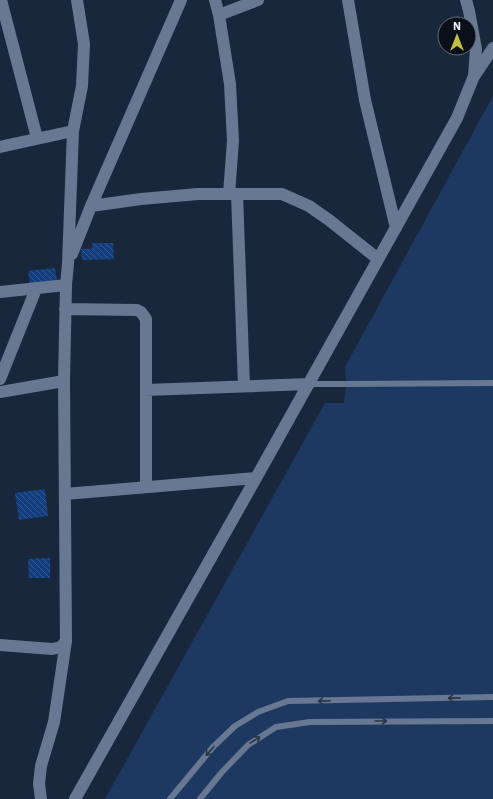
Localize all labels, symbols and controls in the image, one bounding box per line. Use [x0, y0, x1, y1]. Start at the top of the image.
north arrow [437, 16, 477, 56]
text: N [453, 19, 461, 33]
one-way arrow [448, 694, 461, 702]
one-way arrow [318, 697, 331, 704]
one-way arrow [374, 718, 387, 725]
one-way arrow [249, 736, 261, 744]
one-way arrow [206, 746, 215, 756]

